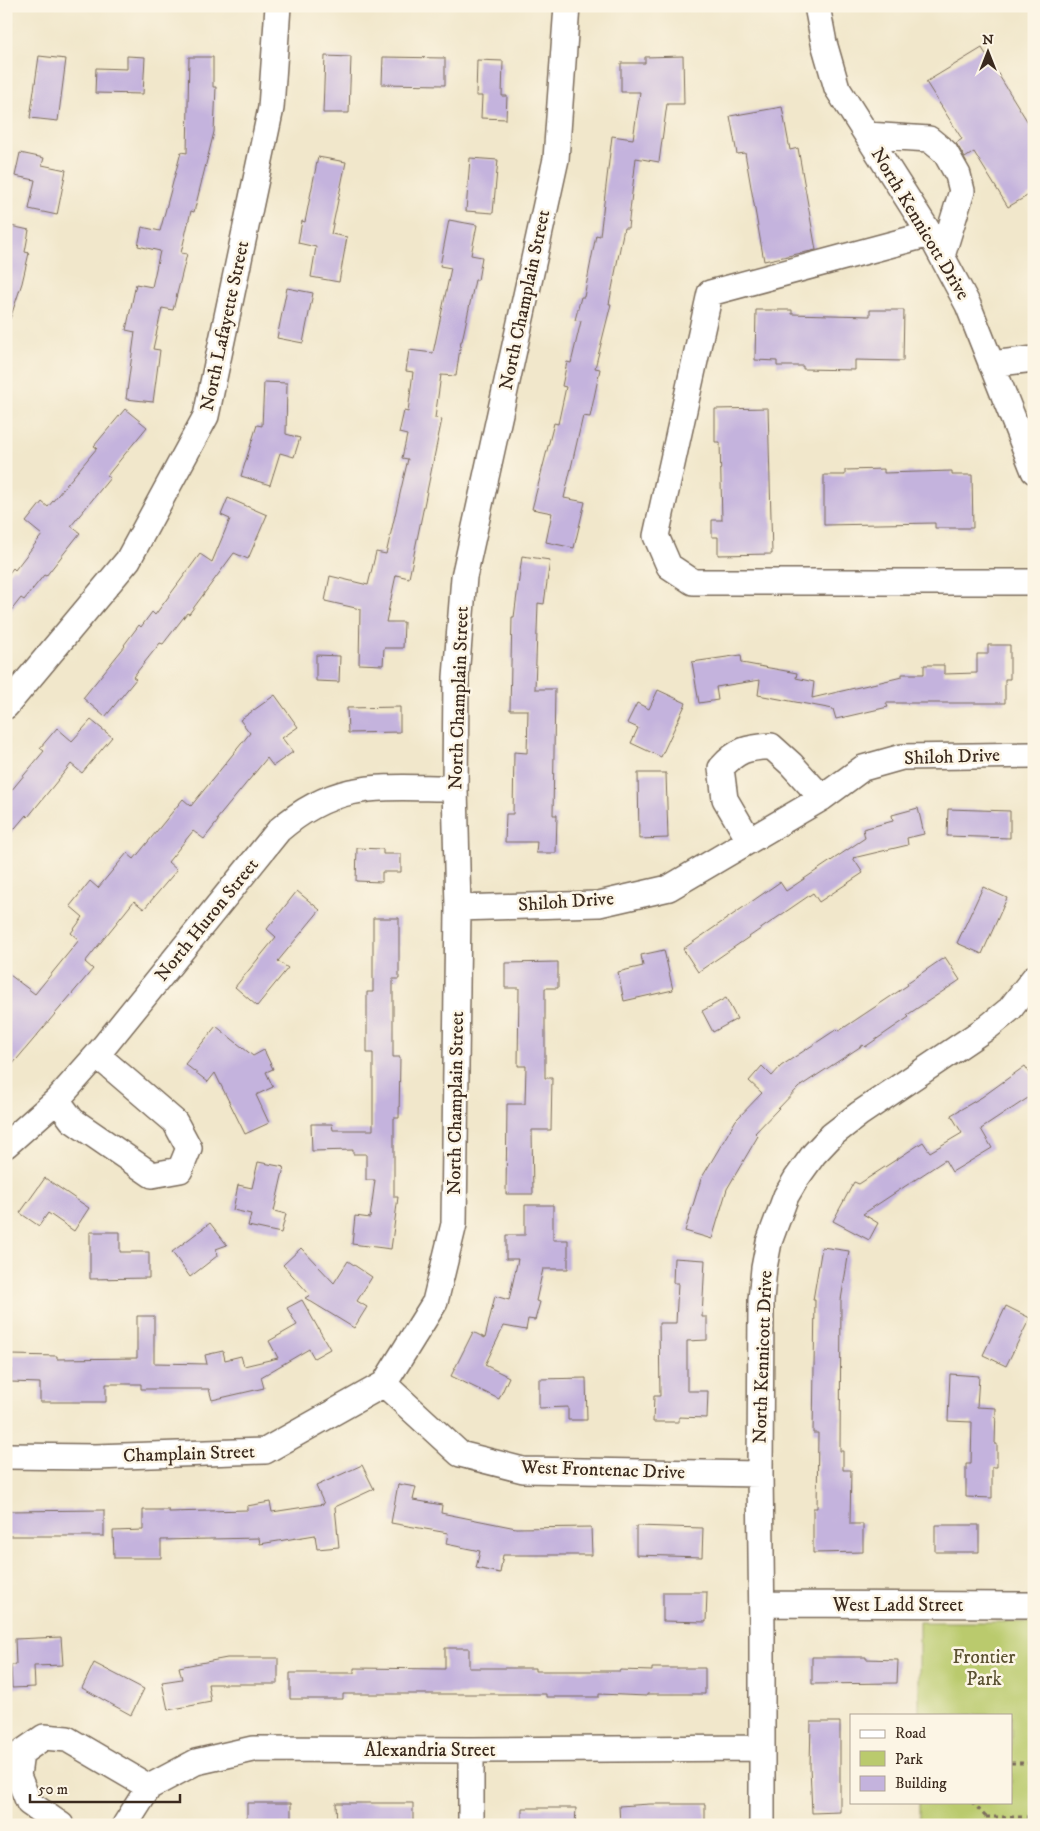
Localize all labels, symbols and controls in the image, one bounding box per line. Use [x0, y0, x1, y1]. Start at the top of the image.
north arrow [962, 28, 1012, 78]
text: N [982, 31, 994, 49]
street label: North Kennicott Drive [866, 144, 975, 304]
street label: North Champlain Street [495, 208, 555, 392]
street label: North Lafayette Street [196, 239, 254, 413]
street label: North Champlain Street [444, 606, 474, 790]
street label: Shiloh Drive [904, 744, 1000, 770]
street label: North Huron Street [150, 854, 264, 986]
street label: Shiloh Drive [517, 887, 615, 917]
street label: North Champlain Street [443, 1011, 469, 1195]
street label: North Kennicott Drive [748, 1270, 778, 1444]
street label: Champlain Street [123, 1440, 255, 1468]
street label: West Frontenac Drive [520, 1456, 686, 1484]
street label: West Ladd Street [832, 1594, 963, 1617]
park label: Frontier Park [953, 1646, 1015, 1691]
legend [850, 1714, 1012, 1804]
text: Road [895, 1724, 927, 1743]
street label: Alexandria Street [364, 1739, 496, 1762]
text: Park [895, 1750, 924, 1769]
scale bar [30, 1771, 180, 1803]
text: Building [895, 1774, 947, 1793]
text: 50 m [38, 1780, 68, 1799]

